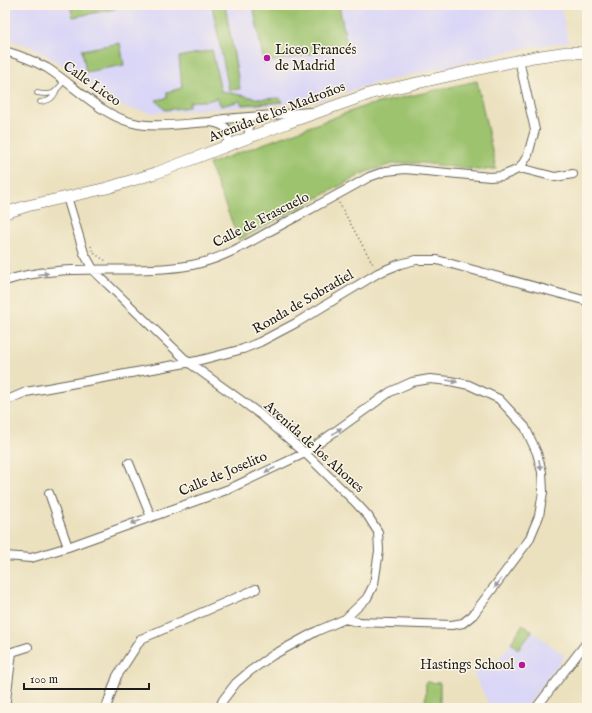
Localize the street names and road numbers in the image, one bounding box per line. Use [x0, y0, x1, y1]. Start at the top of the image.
street label: Calle Liceo [59, 57, 125, 111]
street label: Avenida de los Madroños [205, 78, 348, 147]
street label: Calle de Frascuelo [210, 188, 313, 252]
street label: Ronda de Sobradiel [249, 266, 357, 338]
street label: Avenida de los Ahones [259, 397, 368, 497]
street label: Calle de Joselito [176, 447, 270, 501]

